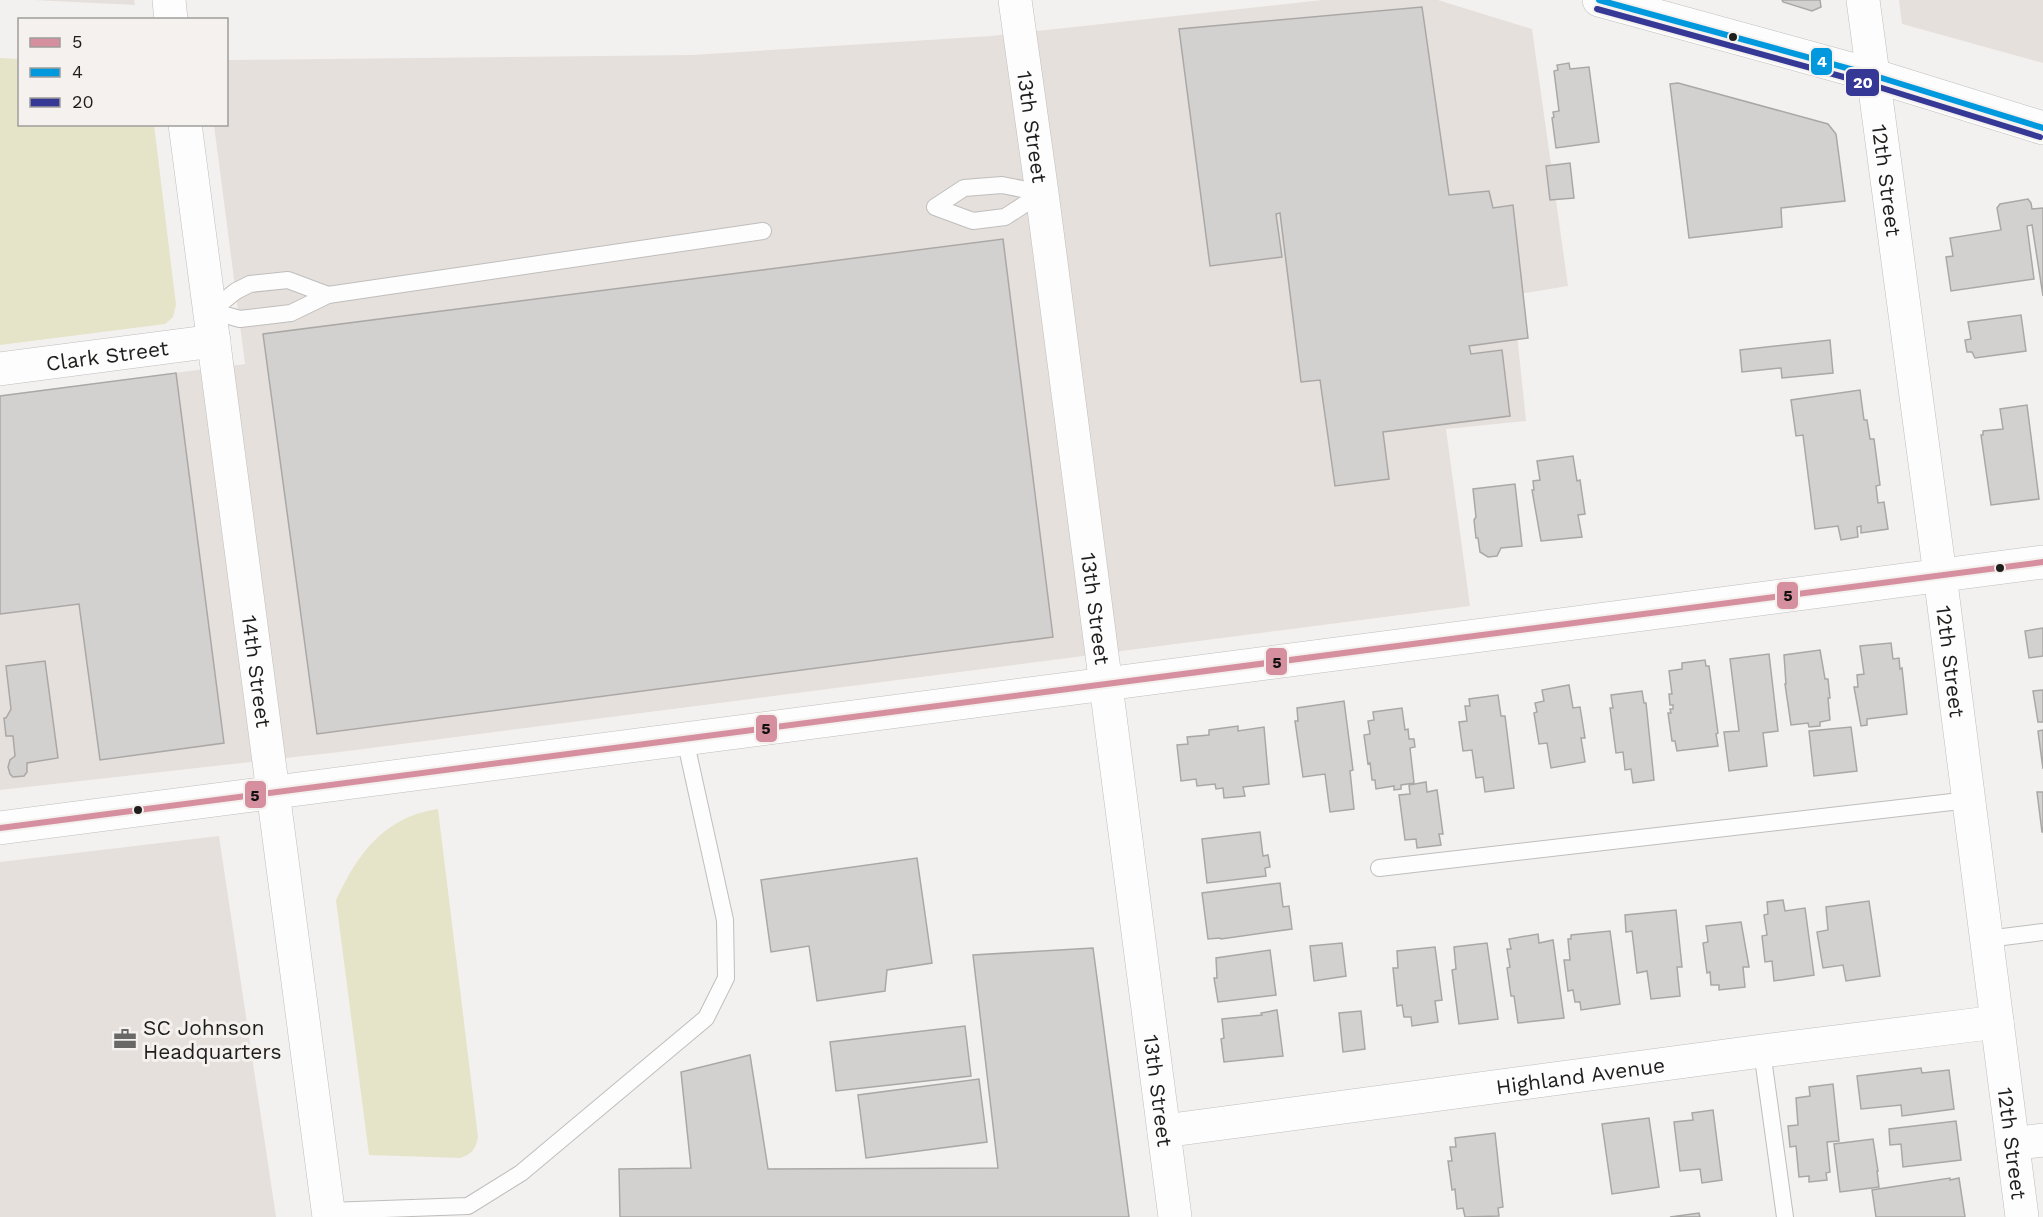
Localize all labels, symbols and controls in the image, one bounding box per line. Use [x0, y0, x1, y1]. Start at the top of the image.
legend [18, 18, 228, 126]
text: 5 [72, 31, 82, 52]
unlabelled marker [1727, 31, 1739, 43]
line badge: 4 [1810, 47, 1833, 76]
text: 4 [1817, 52, 1827, 71]
text: 4 [72, 61, 83, 82]
line badge: 20 [1845, 68, 1880, 97]
street label: 13th Street [1013, 69, 1053, 184]
text: 20 [1853, 73, 1873, 92]
text: 20 [72, 91, 94, 112]
street label: 12th Street [1867, 123, 1907, 238]
street label: Clark Street [44, 335, 170, 375]
street label: 13th Street [1076, 551, 1116, 666]
unlabelled marker [1994, 562, 2006, 574]
line badge: 5 [1776, 581, 1799, 610]
text: 5 [1783, 586, 1793, 605]
street label: 12th Street [1931, 604, 1971, 719]
street label: 14th Street [237, 613, 277, 729]
line badge: 5 [1265, 647, 1288, 676]
text: 5 [1272, 653, 1282, 672]
line badge: 5 [755, 714, 778, 743]
text: 5 [761, 719, 771, 738]
line badge: 5 [244, 780, 267, 809]
text: 5 [250, 786, 260, 805]
unlabelled marker [132, 804, 144, 816]
place label: SC Johnson Headquarters [143, 1015, 281, 1064]
office icon: SC Johnson Headquarters [112, 1026, 138, 1052]
street label: 13th Street [1139, 1033, 1178, 1148]
street label: Highland Avenue [1494, 1052, 1666, 1099]
street label: 12th Street [1993, 1086, 2032, 1201]

